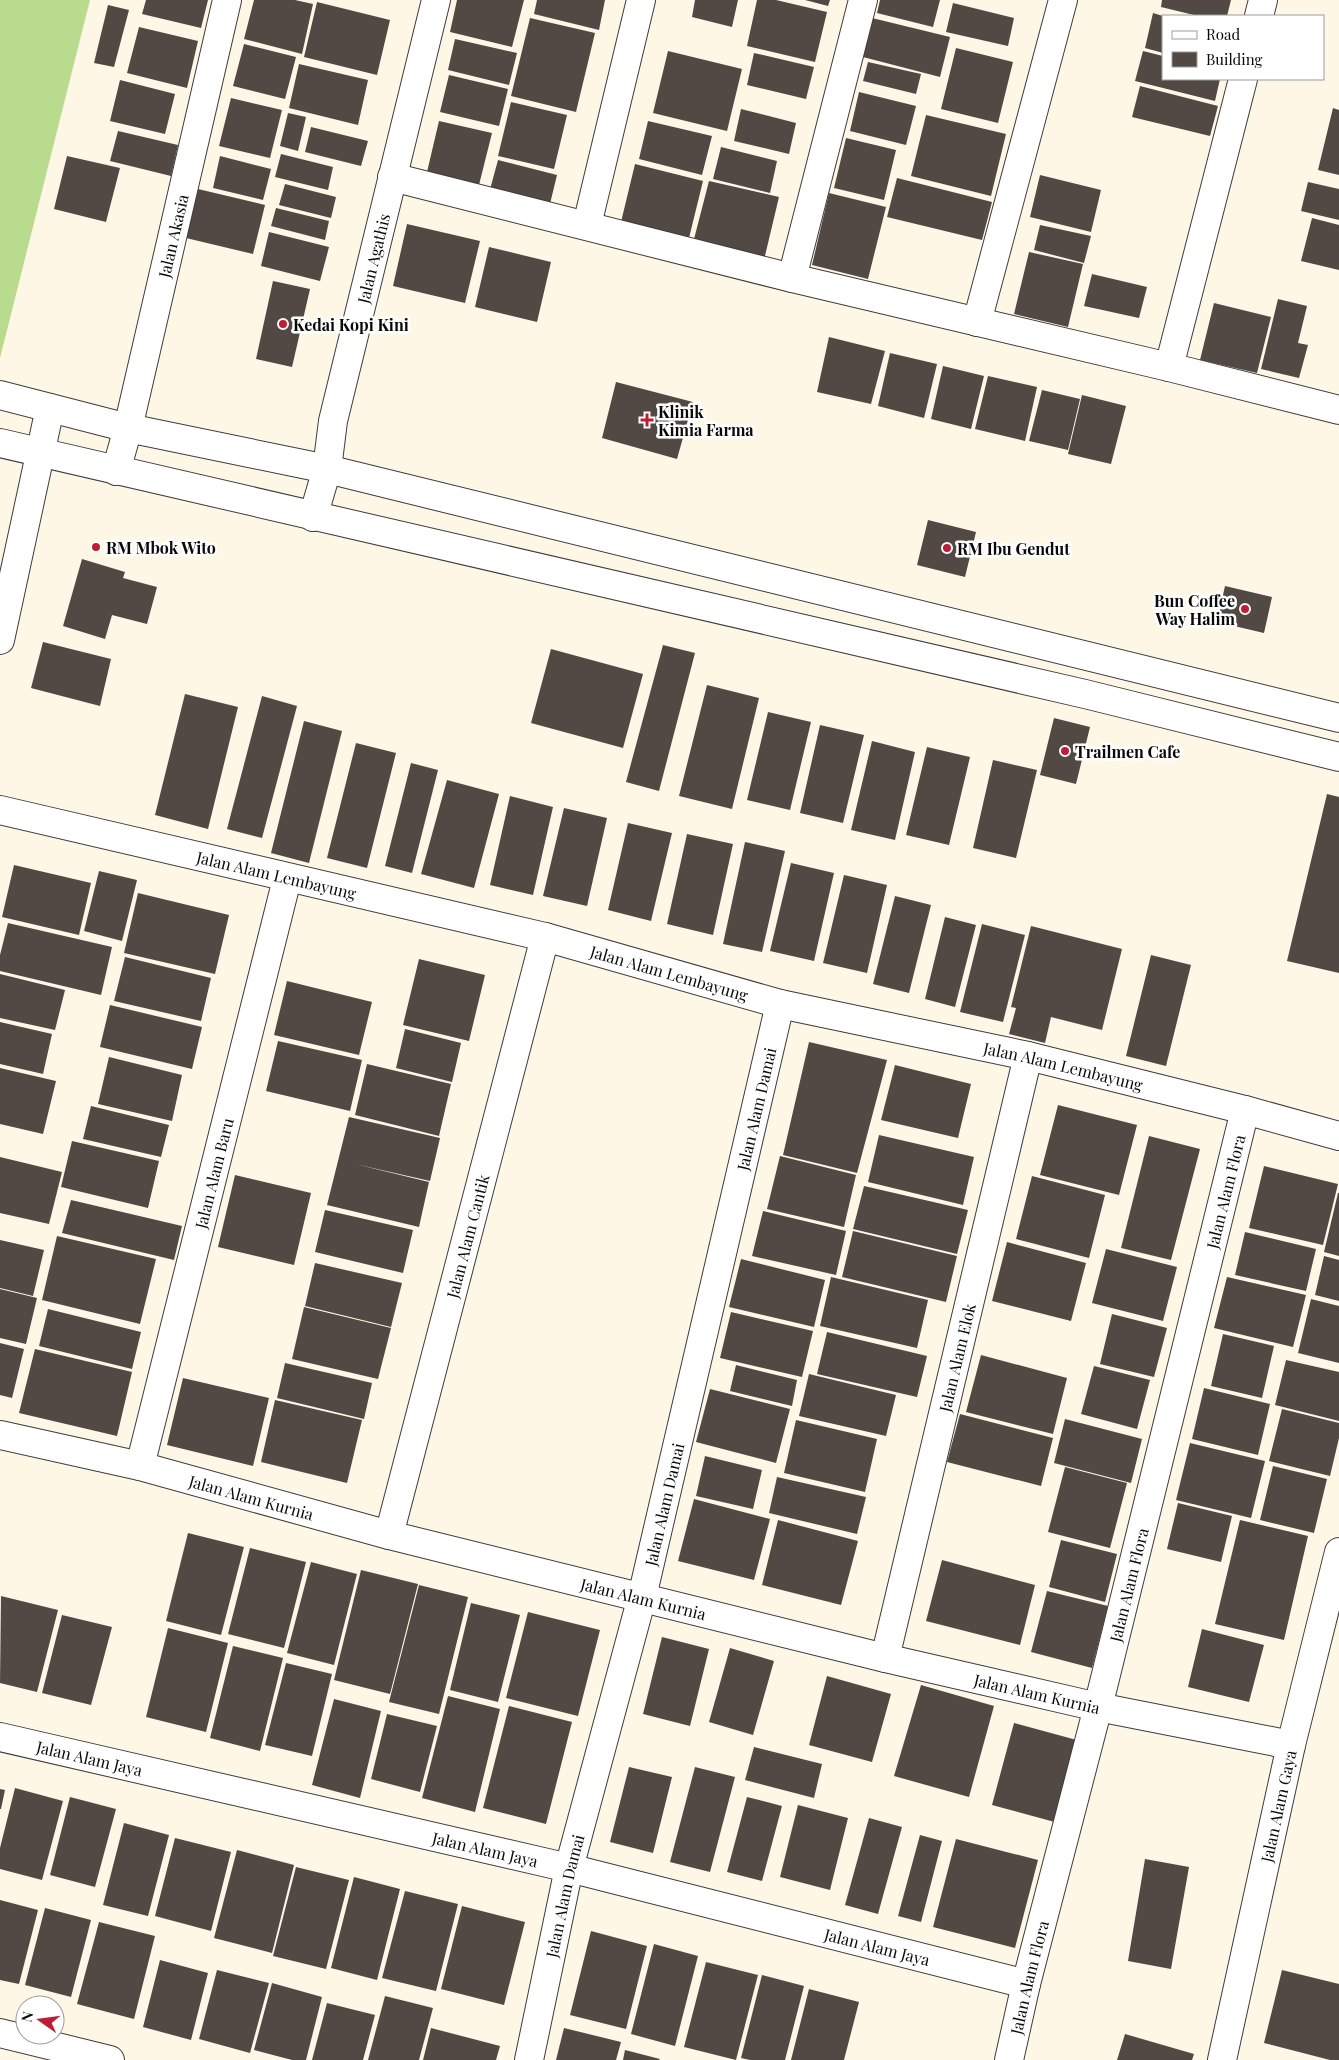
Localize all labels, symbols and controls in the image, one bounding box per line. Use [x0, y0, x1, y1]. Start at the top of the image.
legend [1162, 15, 1324, 80]
text: Road [1206, 24, 1240, 44]
text: Building [1206, 49, 1263, 69]
street label: Jalan Akasia [152, 192, 192, 280]
street label: Jalan Agathis [352, 211, 394, 306]
place label: Kedai Kopi Kini [293, 314, 409, 335]
marker: Kedai Kopi Kini [277, 318, 289, 330]
place label: Klinik Kimia Farma [658, 401, 754, 440]
marker: Klinik Kimia Farma [640, 413, 654, 427]
place label: RM Mbok Wito [106, 537, 216, 558]
place label: RM Ibu Gendut [957, 538, 1070, 559]
marker: RM Mbok Wito [90, 541, 102, 553]
marker: RM Ibu Gendut [941, 542, 953, 554]
place label: Bun Coffee Way Halim [1154, 590, 1236, 629]
marker: Bun Coffee Way Halim [1239, 603, 1251, 615]
place label: Trailmen Cafe [1075, 741, 1180, 762]
marker: Trailmen Cafe [1059, 745, 1071, 757]
street label: Jalan Alam Lembayung [194, 845, 359, 903]
street label: Jalan Alam Lembayung [587, 940, 751, 1005]
street label: Jalan Alam Lembayung [981, 1036, 1146, 1095]
street label: Jalan Alam Damai [731, 1045, 780, 1173]
street label: Jalan Alam Baru [189, 1115, 237, 1232]
street label: Jalan Alam Flora [1201, 1132, 1249, 1252]
street label: Jalan Alam Cantik [441, 1172, 493, 1301]
street label: Jalan Alam Elok [933, 1301, 979, 1415]
street label: Jalan Alam Damai [639, 1440, 688, 1569]
street label: Jalan Alam Kurnia [186, 1469, 316, 1524]
street label: Jalan Alam Flora [1104, 1526, 1152, 1645]
street label: Jalan Alam Kurnia [578, 1572, 708, 1624]
street label: Jalan Alam Kurnia [971, 1668, 1102, 1718]
street label: Jalan Alam Jaya [34, 1735, 145, 1780]
street label: Jalan Alam Gaya [1255, 1748, 1300, 1865]
street label: Jalan Alam Jaya [429, 1826, 540, 1871]
street label: Jalan Alam Damai [540, 1831, 588, 1960]
street label: Jalan Alam Flora [1004, 1918, 1053, 2037]
street label: Jalan Alam Jaya [821, 1923, 932, 1970]
north arrow [15, 1995, 65, 2045]
text: N [16, 2010, 37, 2024]

